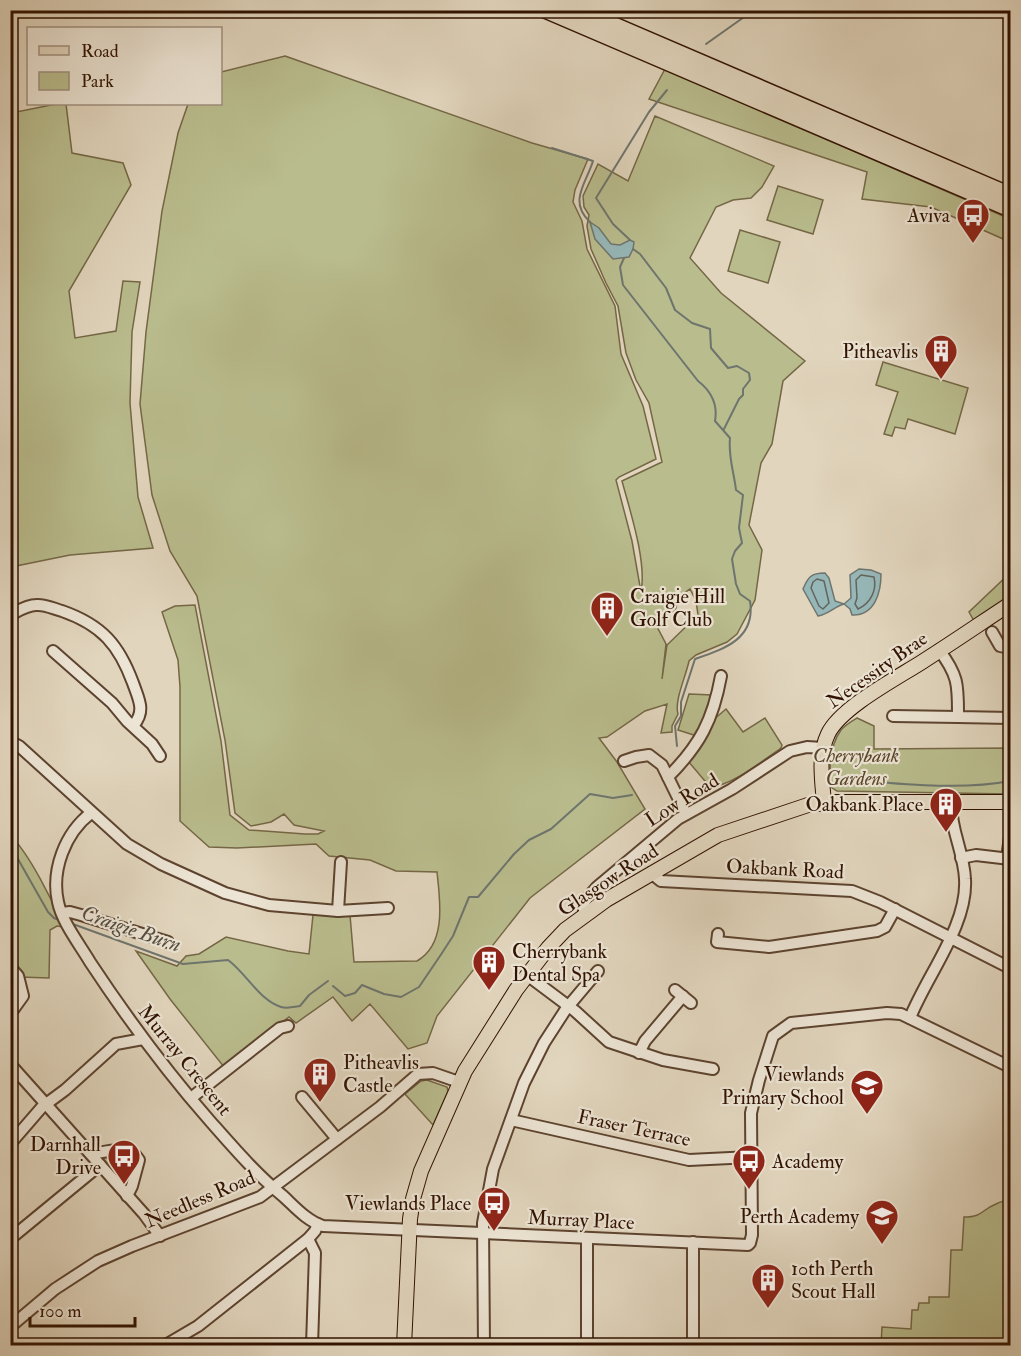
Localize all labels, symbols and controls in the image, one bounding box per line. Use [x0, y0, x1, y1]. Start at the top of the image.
legend [27, 27, 222, 105]
text: Road [81, 40, 119, 63]
text: Park [81, 70, 114, 93]
bus stop icon: Aviva [955, 197, 991, 244]
place label: Aviva [906, 203, 951, 228]
building icon: Pitheavlis [923, 333, 959, 380]
place label: Pitheavlis [842, 339, 918, 364]
place label: Craigie Hill Golf Club [630, 584, 725, 632]
building icon: Craigie Hill Golf Club [589, 590, 625, 637]
street label: Necessity Brae [822, 626, 932, 714]
park label: Cherrybank Gardens [813, 743, 899, 791]
street label: Low Road [640, 767, 724, 832]
building icon: Oakbank Place [928, 786, 964, 833]
place label: Oakbank Place [806, 792, 923, 817]
street label: Glasgow Road [553, 838, 663, 922]
street label: Oakbank Road [726, 853, 845, 885]
water label: Craigie Burn [78, 899, 184, 959]
place label: Cherrybank Dental Spa [512, 939, 608, 988]
building icon: Cherrybank Dental Spa [471, 944, 507, 991]
street label: Murray Crescent [133, 999, 238, 1121]
place label: Pitheavlis Castle [343, 1050, 419, 1098]
building icon: Pitheavlis Castle [302, 1056, 338, 1103]
place label: Viewlands Primary School [722, 1062, 844, 1110]
school or university icon: Viewlands Primary School [849, 1068, 885, 1115]
street label: Fraser Terrace [575, 1104, 693, 1152]
place label: Darnhall Drive [30, 1132, 101, 1180]
bus stop icon: Darnhall Drive [106, 1138, 142, 1185]
bus stop icon: Academy [731, 1143, 767, 1190]
place label: Academy [771, 1149, 844, 1174]
street label: Needless Road [141, 1165, 259, 1233]
bus stop icon: Viewlands Place [476, 1185, 512, 1232]
place label: Viewlands Place [345, 1191, 471, 1216]
school or university icon: Perth Academy [864, 1198, 900, 1245]
place label: Perth Academy [740, 1204, 860, 1229]
street label: Murray Place [527, 1205, 635, 1235]
place label: 10th Perth Scout Hall [791, 1256, 876, 1304]
building icon: 10th Perth Scout Hall [750, 1262, 786, 1309]
scale bar [30, 1290, 135, 1328]
text: 100 m [39, 1300, 82, 1323]

